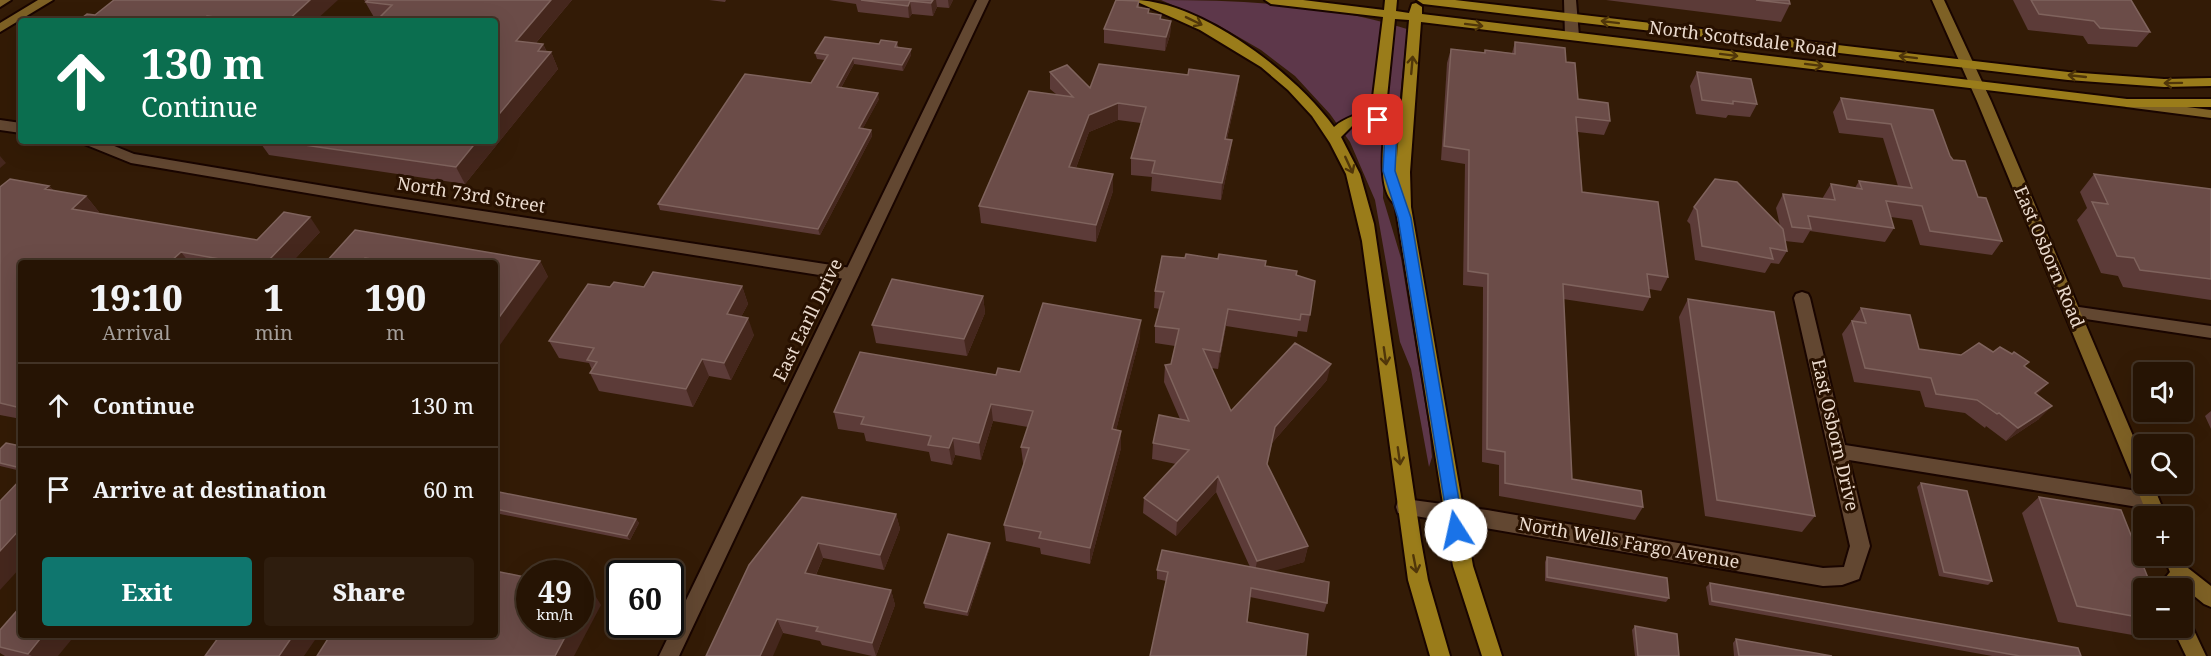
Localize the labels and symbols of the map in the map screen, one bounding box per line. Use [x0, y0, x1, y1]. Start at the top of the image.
street label: North Scottsdale Road [1648, 15, 1839, 61]
one-way arrow [1185, 16, 1203, 28]
one-way arrow [1601, 17, 1621, 28]
one-way arrow [1463, 19, 1483, 30]
one-way arrow [1719, 50, 1739, 61]
one-way arrow [1899, 51, 1919, 62]
one-way arrow [1407, 56, 1418, 76]
one-way arrow [1803, 60, 1823, 71]
one-way arrow [2067, 70, 2087, 81]
one-way arrow [2164, 77, 2184, 89]
pin [1352, 94, 1403, 145]
one-way arrow [1343, 156, 1355, 174]
street label: North 73rd Street [395, 170, 547, 218]
street label: East Osborn Road [2009, 182, 2091, 331]
street label: East Earll Drive [767, 254, 847, 385]
one-way arrow [1380, 346, 1391, 365]
street label: East Osborn Drive [1807, 356, 1865, 513]
one-way arrow [1393, 446, 1404, 465]
position arrow [1424, 498, 1488, 562]
street label: North Wells Fargo Avenue [1517, 511, 1742, 573]
one-way arrow [1410, 554, 1421, 574]
speed limit sign: 60 [606, 560, 684, 638]

